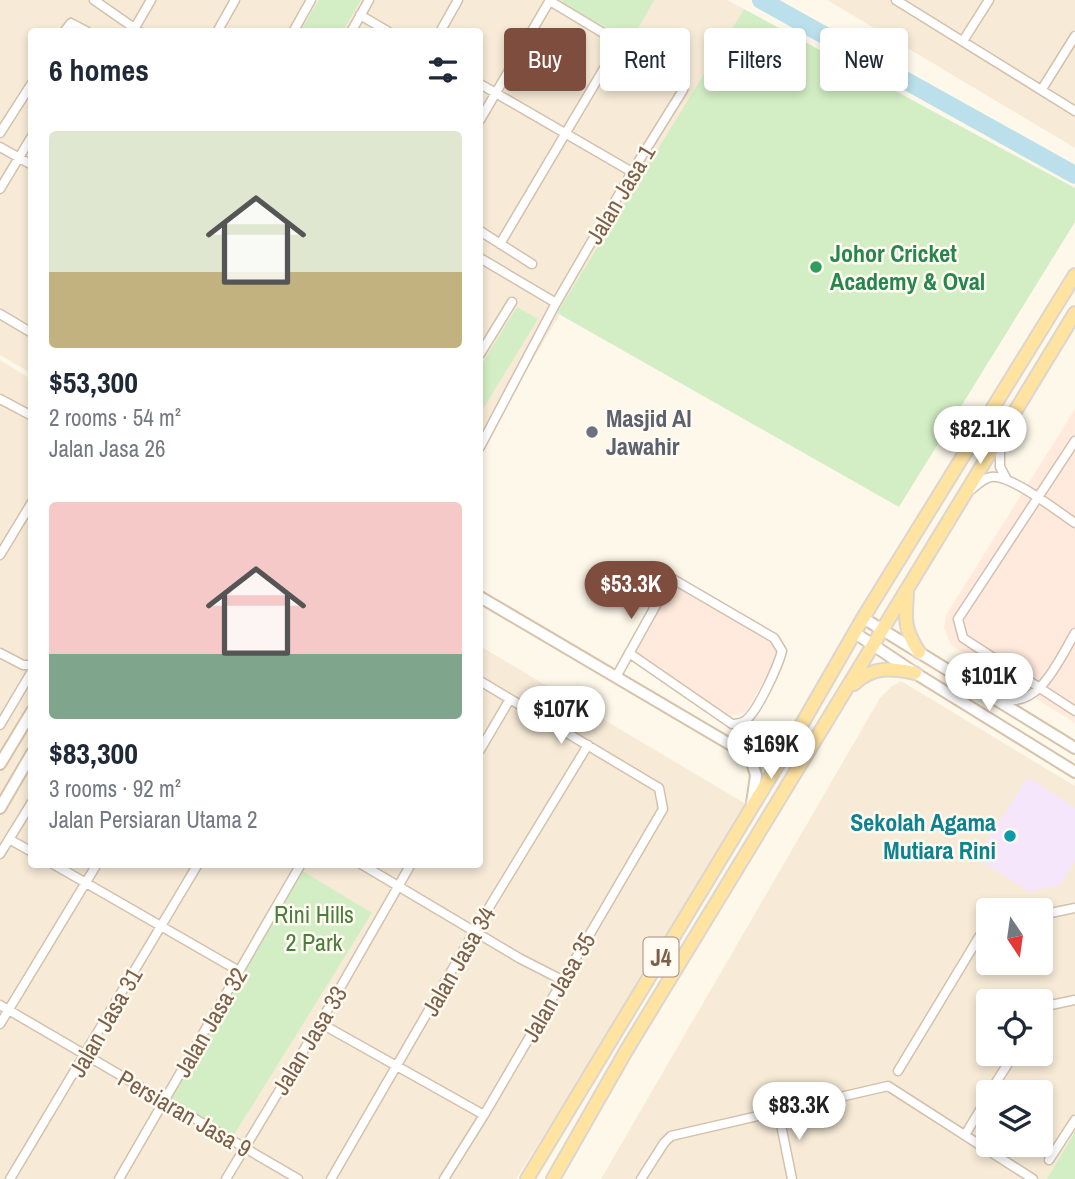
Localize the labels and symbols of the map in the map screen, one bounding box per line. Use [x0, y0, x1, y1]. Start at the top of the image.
street label: Jalan Jasa 1 [578, 138, 662, 250]
place label: Johor Cricket Academy & Oval [830, 237, 985, 297]
marker: Johor Cricket Academy & Oval [808, 259, 824, 275]
place label: Masjid Al Jawahir [606, 402, 692, 462]
pin: $82.1K [923, 406, 1037, 466]
marker: Masjid Al Jawahir [584, 424, 600, 440]
pin: $53.3K [574, 562, 688, 621]
pin: $101K [940, 654, 1038, 713]
pin: $107K [512, 686, 610, 746]
pin: $169K [722, 722, 820, 781]
place label: Sekolah Agama Mutiara Rini [850, 806, 996, 866]
marker: Sekolah Agama Mutiara Rini [1002, 828, 1018, 844]
park label: Rini Hills 2 Park [274, 898, 354, 958]
north arrow [976, 898, 1054, 975]
street label: Jalan Jasa 34 [414, 900, 502, 1022]
street label: Jalan Jasa 35 [514, 926, 602, 1048]
road number: J4 [644, 938, 678, 976]
street label: Jalan Jasa 31 [61, 961, 149, 1083]
street label: Jalan Jasa 32 [166, 961, 254, 1083]
street label: Jalan Jasa 33 [264, 980, 354, 1100]
street label: Persiaran Jasa 9 [113, 1062, 257, 1164]
pin: $83.3K [742, 1082, 856, 1142]

